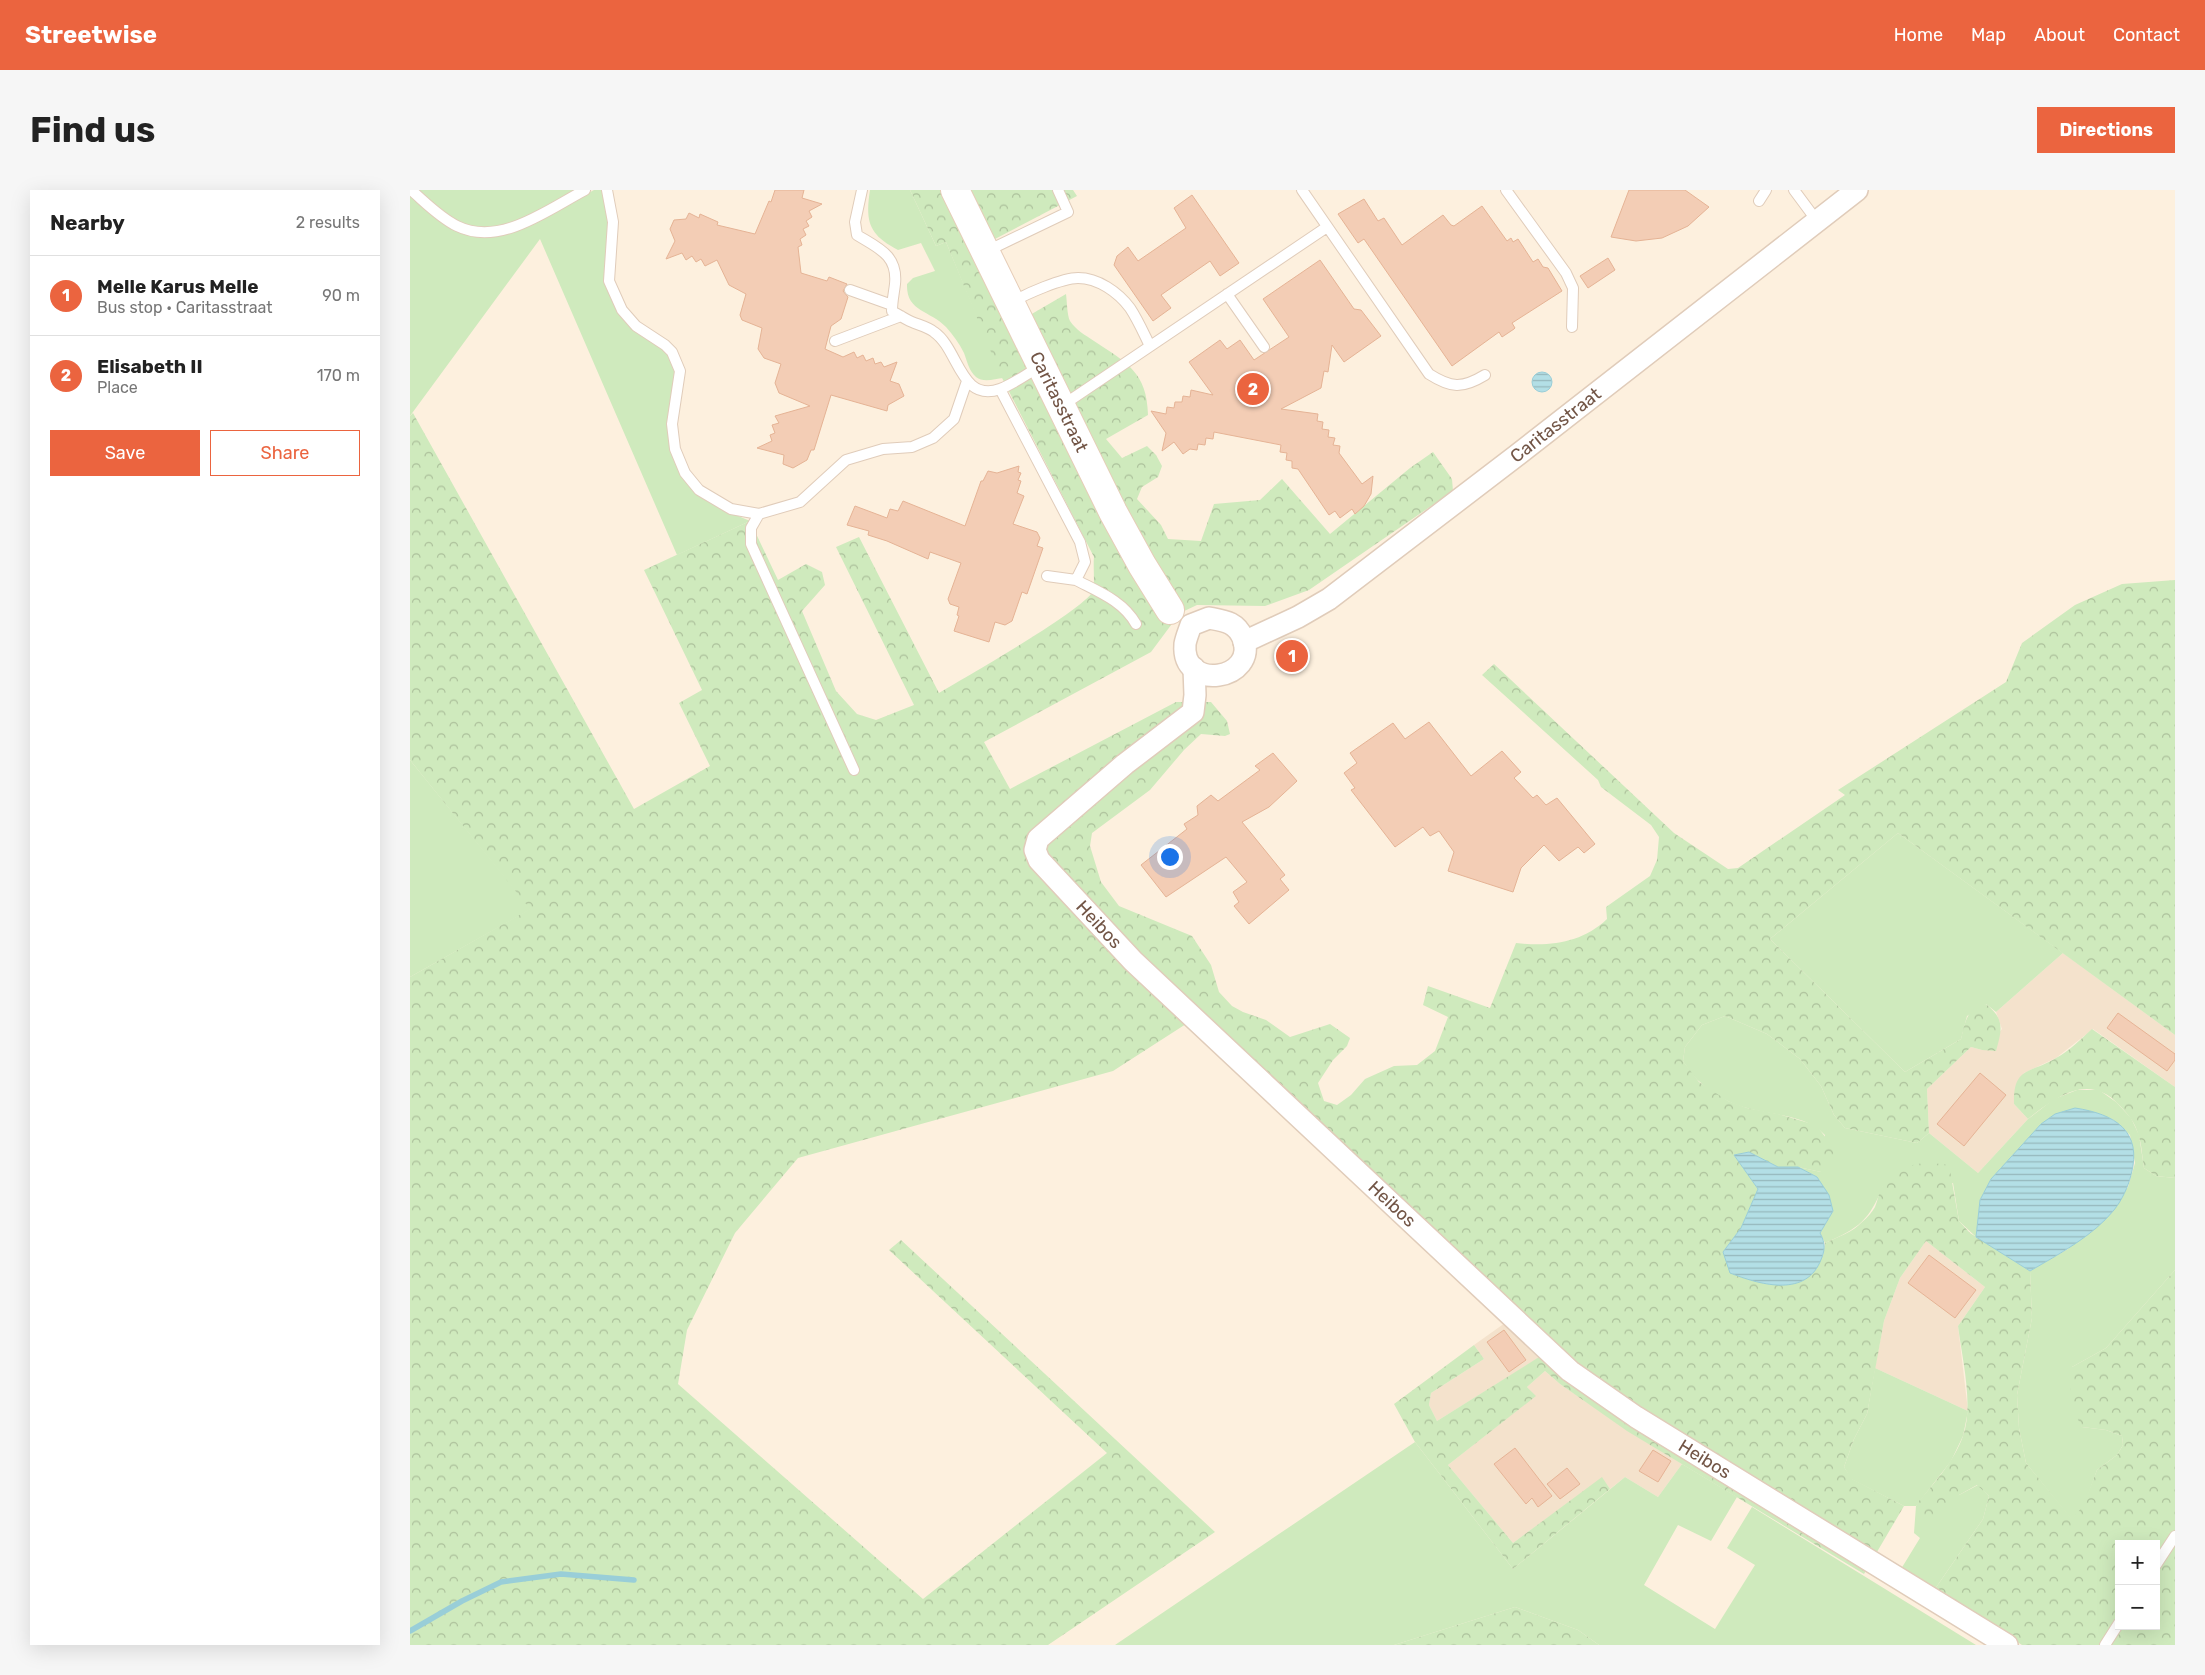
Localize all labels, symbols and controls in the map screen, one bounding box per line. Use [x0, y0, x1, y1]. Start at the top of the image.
text: Streetwise [25, 21, 157, 49]
text: Home [1894, 24, 1943, 46]
text: Map [1971, 24, 2006, 46]
text: About [2034, 24, 2085, 46]
text: Contact [2113, 24, 2180, 46]
button: Directions [2037, 107, 2175, 153]
text: Find us [30, 109, 155, 151]
text: Nearby [50, 210, 125, 235]
text: 2 results [296, 213, 360, 232]
text: Melle Karus Melle [97, 275, 258, 298]
text: 1 [62, 286, 70, 305]
text: 90 m [322, 286, 360, 305]
text: Bus stop · Caritasstraat [97, 298, 273, 317]
street label: Caritasstraat [1025, 348, 1093, 456]
text: Elisabeth II [97, 355, 203, 378]
text: 2 [61, 366, 71, 385]
text: 170 m [317, 366, 360, 385]
pin: 2 [1237, 370, 1269, 408]
text: Place [97, 378, 138, 397]
street label: Caritasstraat [1506, 383, 1605, 467]
button: Save [50, 430, 200, 476]
button: Share [210, 430, 360, 476]
pin: 1 [1276, 637, 1308, 675]
your location [1157, 844, 1183, 870]
street label: Heibos [1071, 896, 1127, 953]
street label: Heibos [1364, 1176, 1421, 1232]
street label: Heibos [1674, 1435, 1735, 1484]
map controls [2115, 1540, 2160, 1630]
button: + [2115, 1540, 2160, 1585]
button: − [2115, 1585, 2160, 1630]

